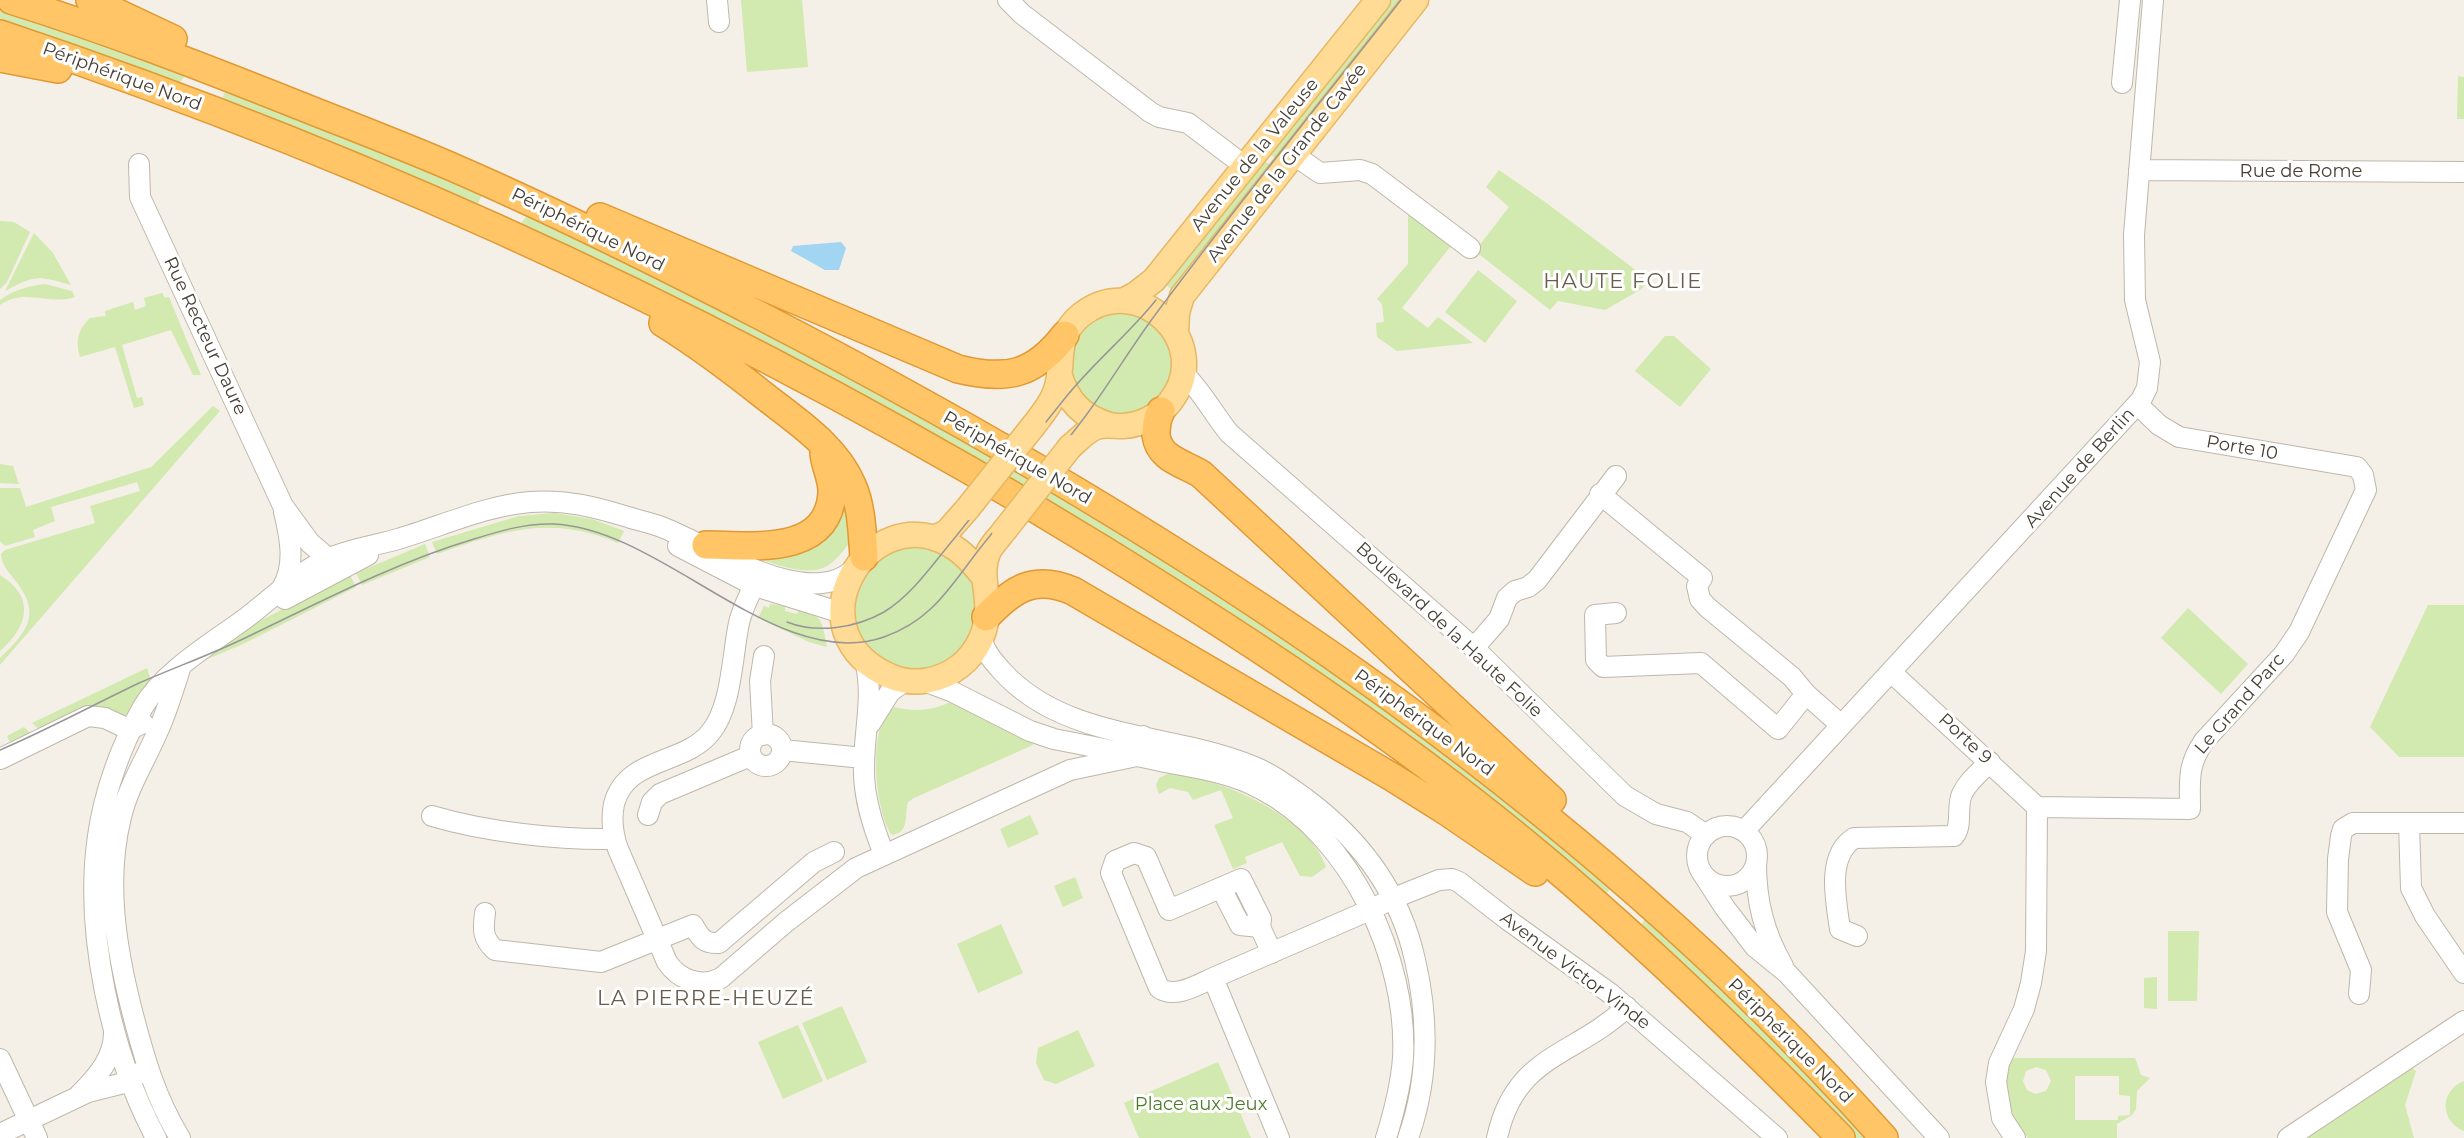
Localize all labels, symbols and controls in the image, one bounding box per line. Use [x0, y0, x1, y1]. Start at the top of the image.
street label: Périphérique Nord [40, 38, 204, 116]
street label: Avenue de la Grande Cavée [1203, 59, 1371, 267]
street label: Avenue de la Valeuse [1187, 74, 1323, 236]
street label: Rue de Rome [2240, 161, 2362, 183]
street label: Périphérique Nord [508, 184, 668, 276]
street label: Rue Recteur Daure [159, 253, 251, 419]
district label: HAUTE FOLIE [1543, 269, 1703, 295]
street label: Avenue de Berlin [2021, 404, 2139, 532]
street label: Périphérique Nord [939, 407, 1095, 509]
street label: Porte 10 [2204, 431, 2280, 465]
street label: Boulevard de la Haute Folie [1351, 538, 1547, 722]
street label: Le Grand Parc [2190, 649, 2290, 759]
street label: Périphérique Nord [1350, 665, 1498, 781]
street label: Porte 9 [1934, 709, 1996, 769]
street label: Avenue Victor Vinde [1496, 907, 1654, 1035]
street label: Périphérique Nord [1723, 974, 1857, 1108]
district label: LA PIERRE-HEUZÉ [597, 986, 815, 1012]
park label: Place aux Jeux [1135, 1094, 1267, 1116]

